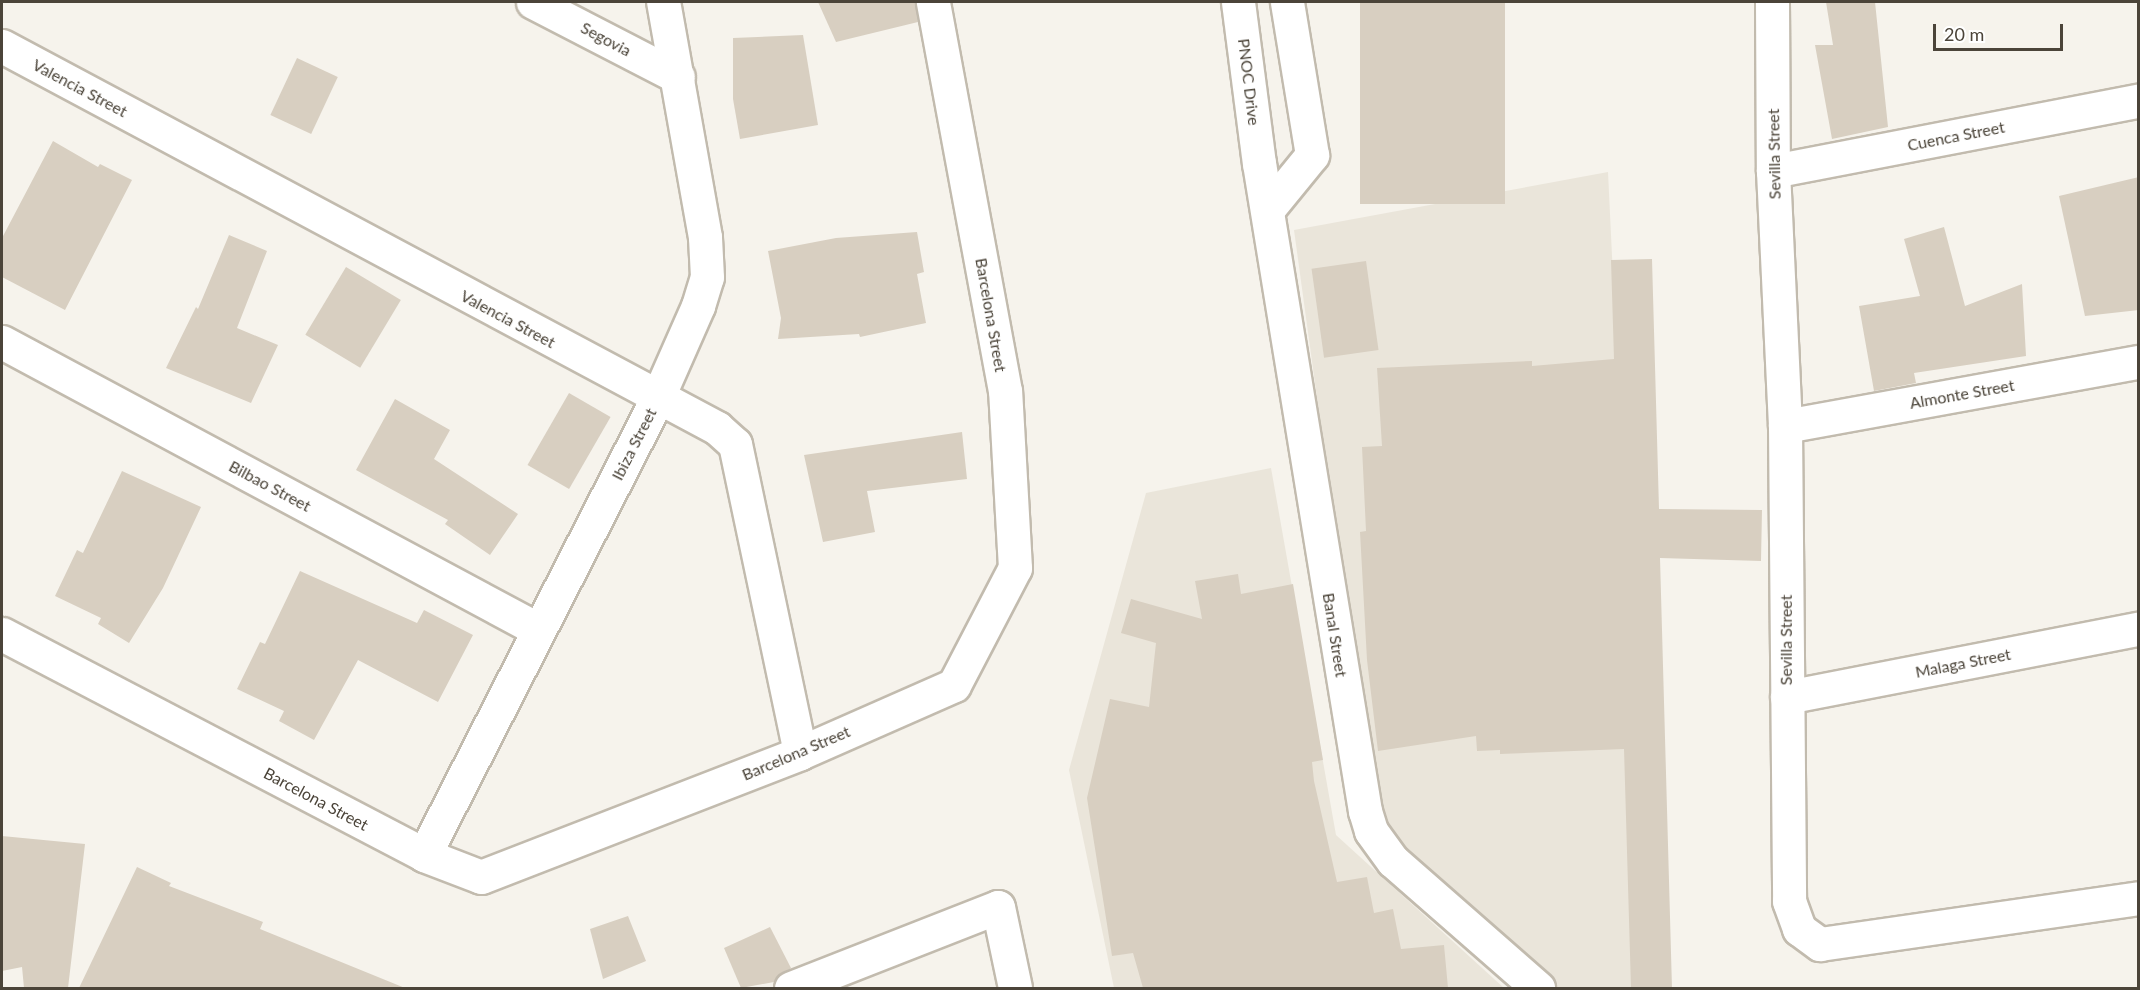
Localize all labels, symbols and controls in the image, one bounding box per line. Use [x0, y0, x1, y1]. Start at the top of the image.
scale bar [1936, 12, 2066, 50]
street label: Segovia [578, 18, 634, 60]
text: 20 m [1944, 23, 1984, 45]
street label: PNOC Drive [1234, 37, 1264, 127]
street label: Valencia Street [29, 55, 131, 121]
street label: Sevilla Street [1764, 108, 1784, 200]
street label: Cuenca Street [1906, 117, 2006, 155]
street label: Barcelona Street [972, 256, 1010, 374]
street label: Valencia Street [457, 286, 559, 352]
street label: Almonte Street [1908, 375, 2016, 413]
street label: Ibiza Street [608, 405, 660, 483]
street label: Bilbao Street [226, 456, 314, 516]
street label: Banal Street [1319, 591, 1351, 679]
street label: Sevilla Street [1776, 595, 1796, 685]
street label: Malaga Street [1914, 644, 2012, 682]
street label: Barcelona Street [739, 722, 853, 784]
street label: Barcelona Street [260, 763, 372, 835]

